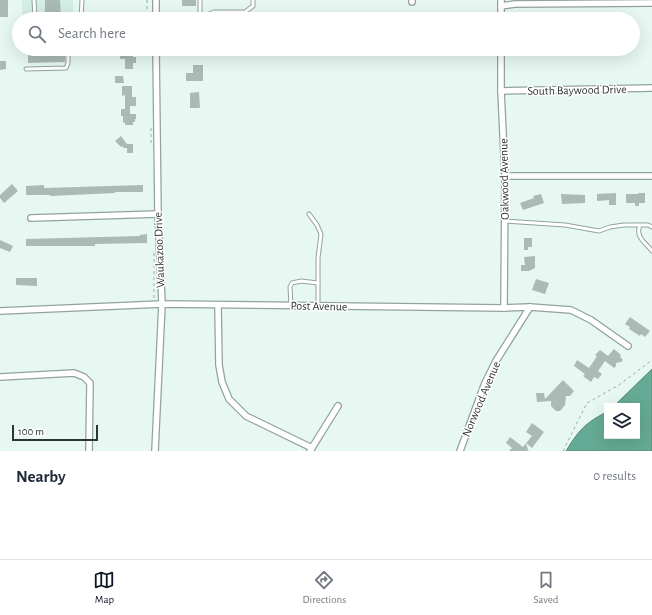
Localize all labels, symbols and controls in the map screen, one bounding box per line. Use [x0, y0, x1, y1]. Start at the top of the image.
search box [12, 12, 640, 56]
icon: search [26, 23, 48, 45]
text: Search here [58, 26, 126, 41]
street label: South Baywood Drive [527, 83, 627, 98]
street label: Oakwood Avenue [497, 138, 511, 220]
street label: Waukazoo Drive [152, 212, 166, 288]
street label: Post Avenue [290, 300, 348, 312]
street label: Norwood Avenue [460, 360, 502, 438]
map controls [604, 403, 640, 439]
button: layers [604, 403, 640, 439]
scale bar [12, 423, 98, 442]
text: 100 m [18, 426, 44, 437]
text: Nearby [16, 468, 66, 485]
text: 0 results [593, 470, 636, 483]
tab: Map [93, 569, 115, 606]
tab: Directions [302, 569, 346, 606]
tab: Saved [533, 569, 558, 606]

